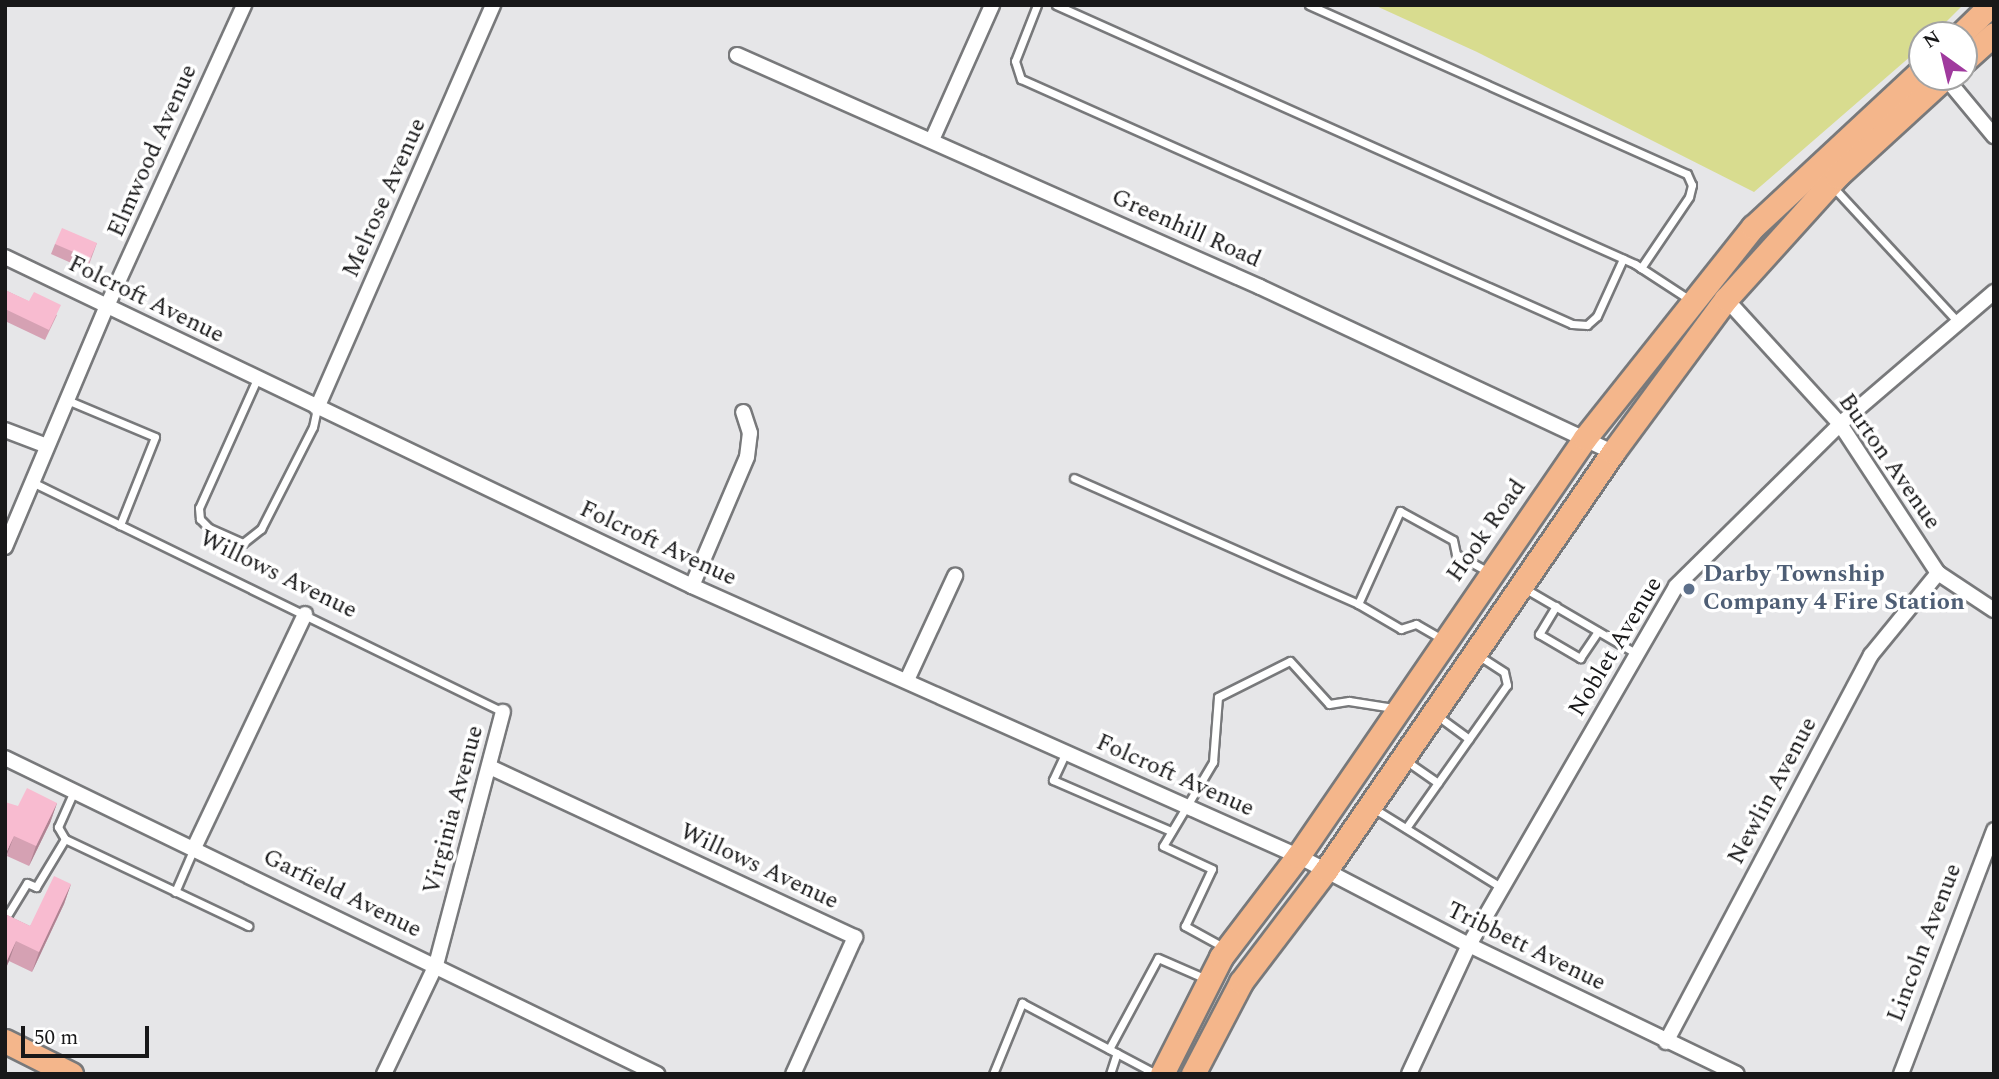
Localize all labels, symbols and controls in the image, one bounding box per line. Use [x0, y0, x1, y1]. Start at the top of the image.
north arrow [1908, 21, 1978, 91]
text: N [1918, 23, 1947, 56]
street label: Elmwood Avenue [102, 60, 204, 242]
street label: Melrose Avenue [337, 114, 433, 282]
street label: Greenhill Road [1107, 183, 1265, 275]
street label: Folcroft Avenue [63, 250, 229, 350]
street label: Burton Avenue [1831, 388, 1947, 536]
street label: Hook Road [1441, 474, 1533, 588]
street label: Folcroft Avenue [575, 495, 741, 593]
street label: Willows Avenue [195, 524, 361, 626]
place label: Darby Township Company 4 Fire Station [1703, 561, 1965, 617]
street label: Noblet Avenue [1563, 572, 1669, 722]
marker: Darby Township Company 4 Fire Station [1681, 581, 1697, 597]
street label: Newlin Avenue [1722, 712, 1824, 870]
street label: Virginia Avenue [418, 722, 490, 898]
street label: Folcroft Avenue [1092, 728, 1258, 824]
street label: Willows Avenue [675, 818, 843, 916]
street label: Garfield Avenue [258, 843, 426, 945]
street label: Lincoln Avenue [1882, 860, 1968, 1026]
street label: Tribbett Avenue [1442, 896, 1610, 998]
scale bar [24, 1012, 152, 1056]
text: 50 m [34, 1022, 78, 1054]

